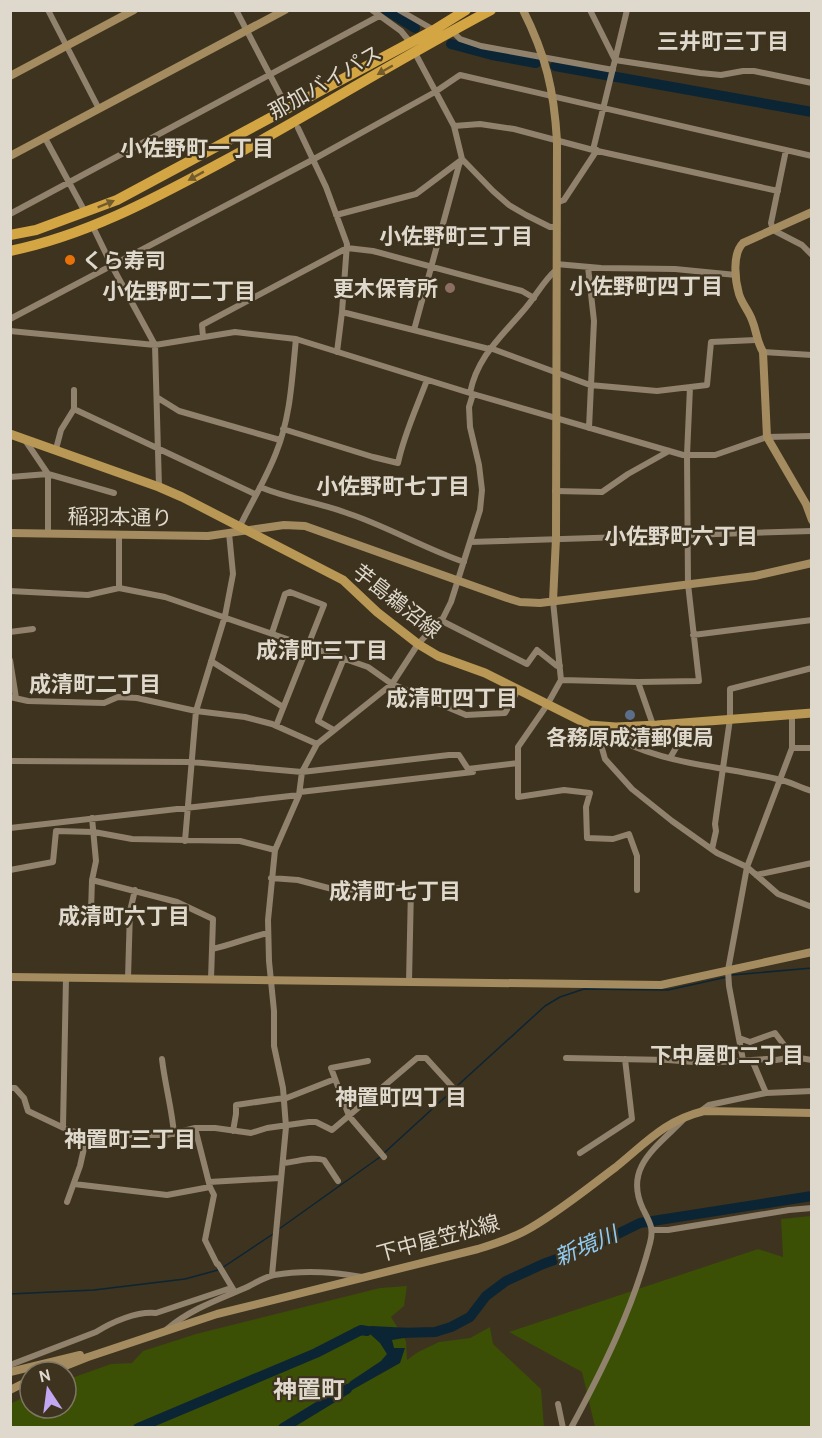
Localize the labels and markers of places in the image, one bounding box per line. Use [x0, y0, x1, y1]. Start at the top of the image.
place label: くら寿司 [82, 248, 166, 273]
marker: くら寿司 [63, 253, 77, 267]
place label: 更木保育所 [333, 276, 438, 301]
marker: 更木保育所 [443, 281, 457, 295]
marker: 各務原成清郵便局 [623, 708, 637, 722]
place label: 各務原成清郵便局 [546, 725, 714, 750]

